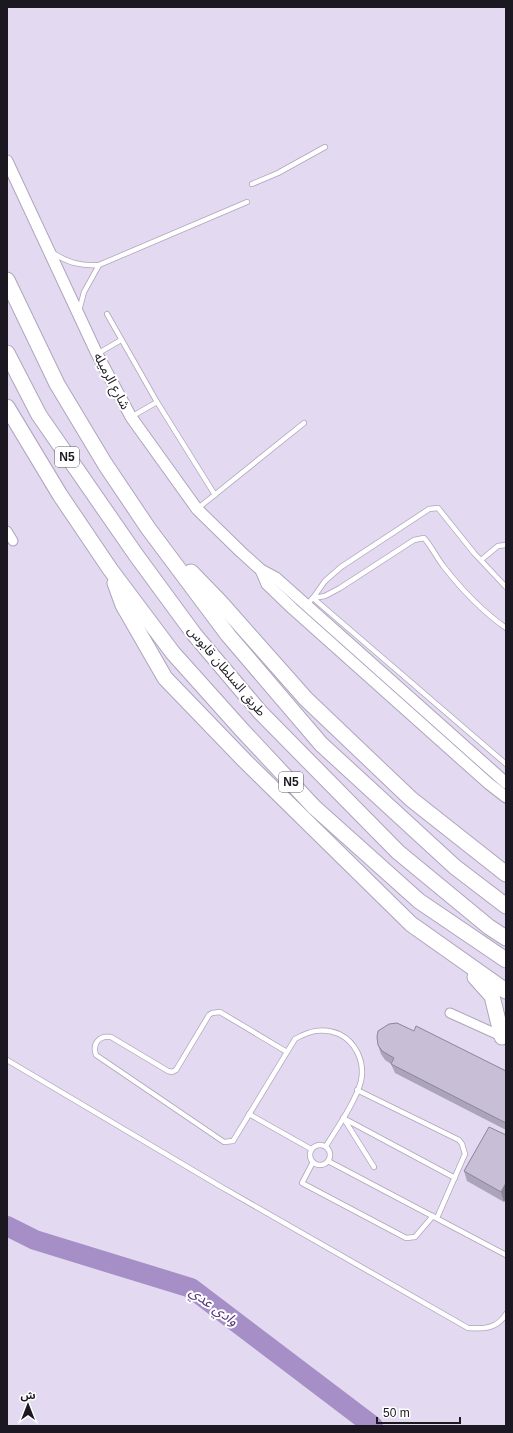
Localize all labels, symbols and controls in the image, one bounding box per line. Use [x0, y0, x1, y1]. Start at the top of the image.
street label: شارع الرميله [88, 350, 133, 413]
road number: N5 [55, 447, 79, 467]
street label: طريق السلطان قابوس [184, 623, 269, 720]
road number: N5 [279, 772, 303, 792]
water label: وادي عدي [185, 1283, 241, 1332]
north arrow [8, 1385, 48, 1425]
text: ش [20, 1389, 36, 1402]
scale bar [377, 1399, 460, 1425]
text: 50 m [383, 1406, 410, 1420]

